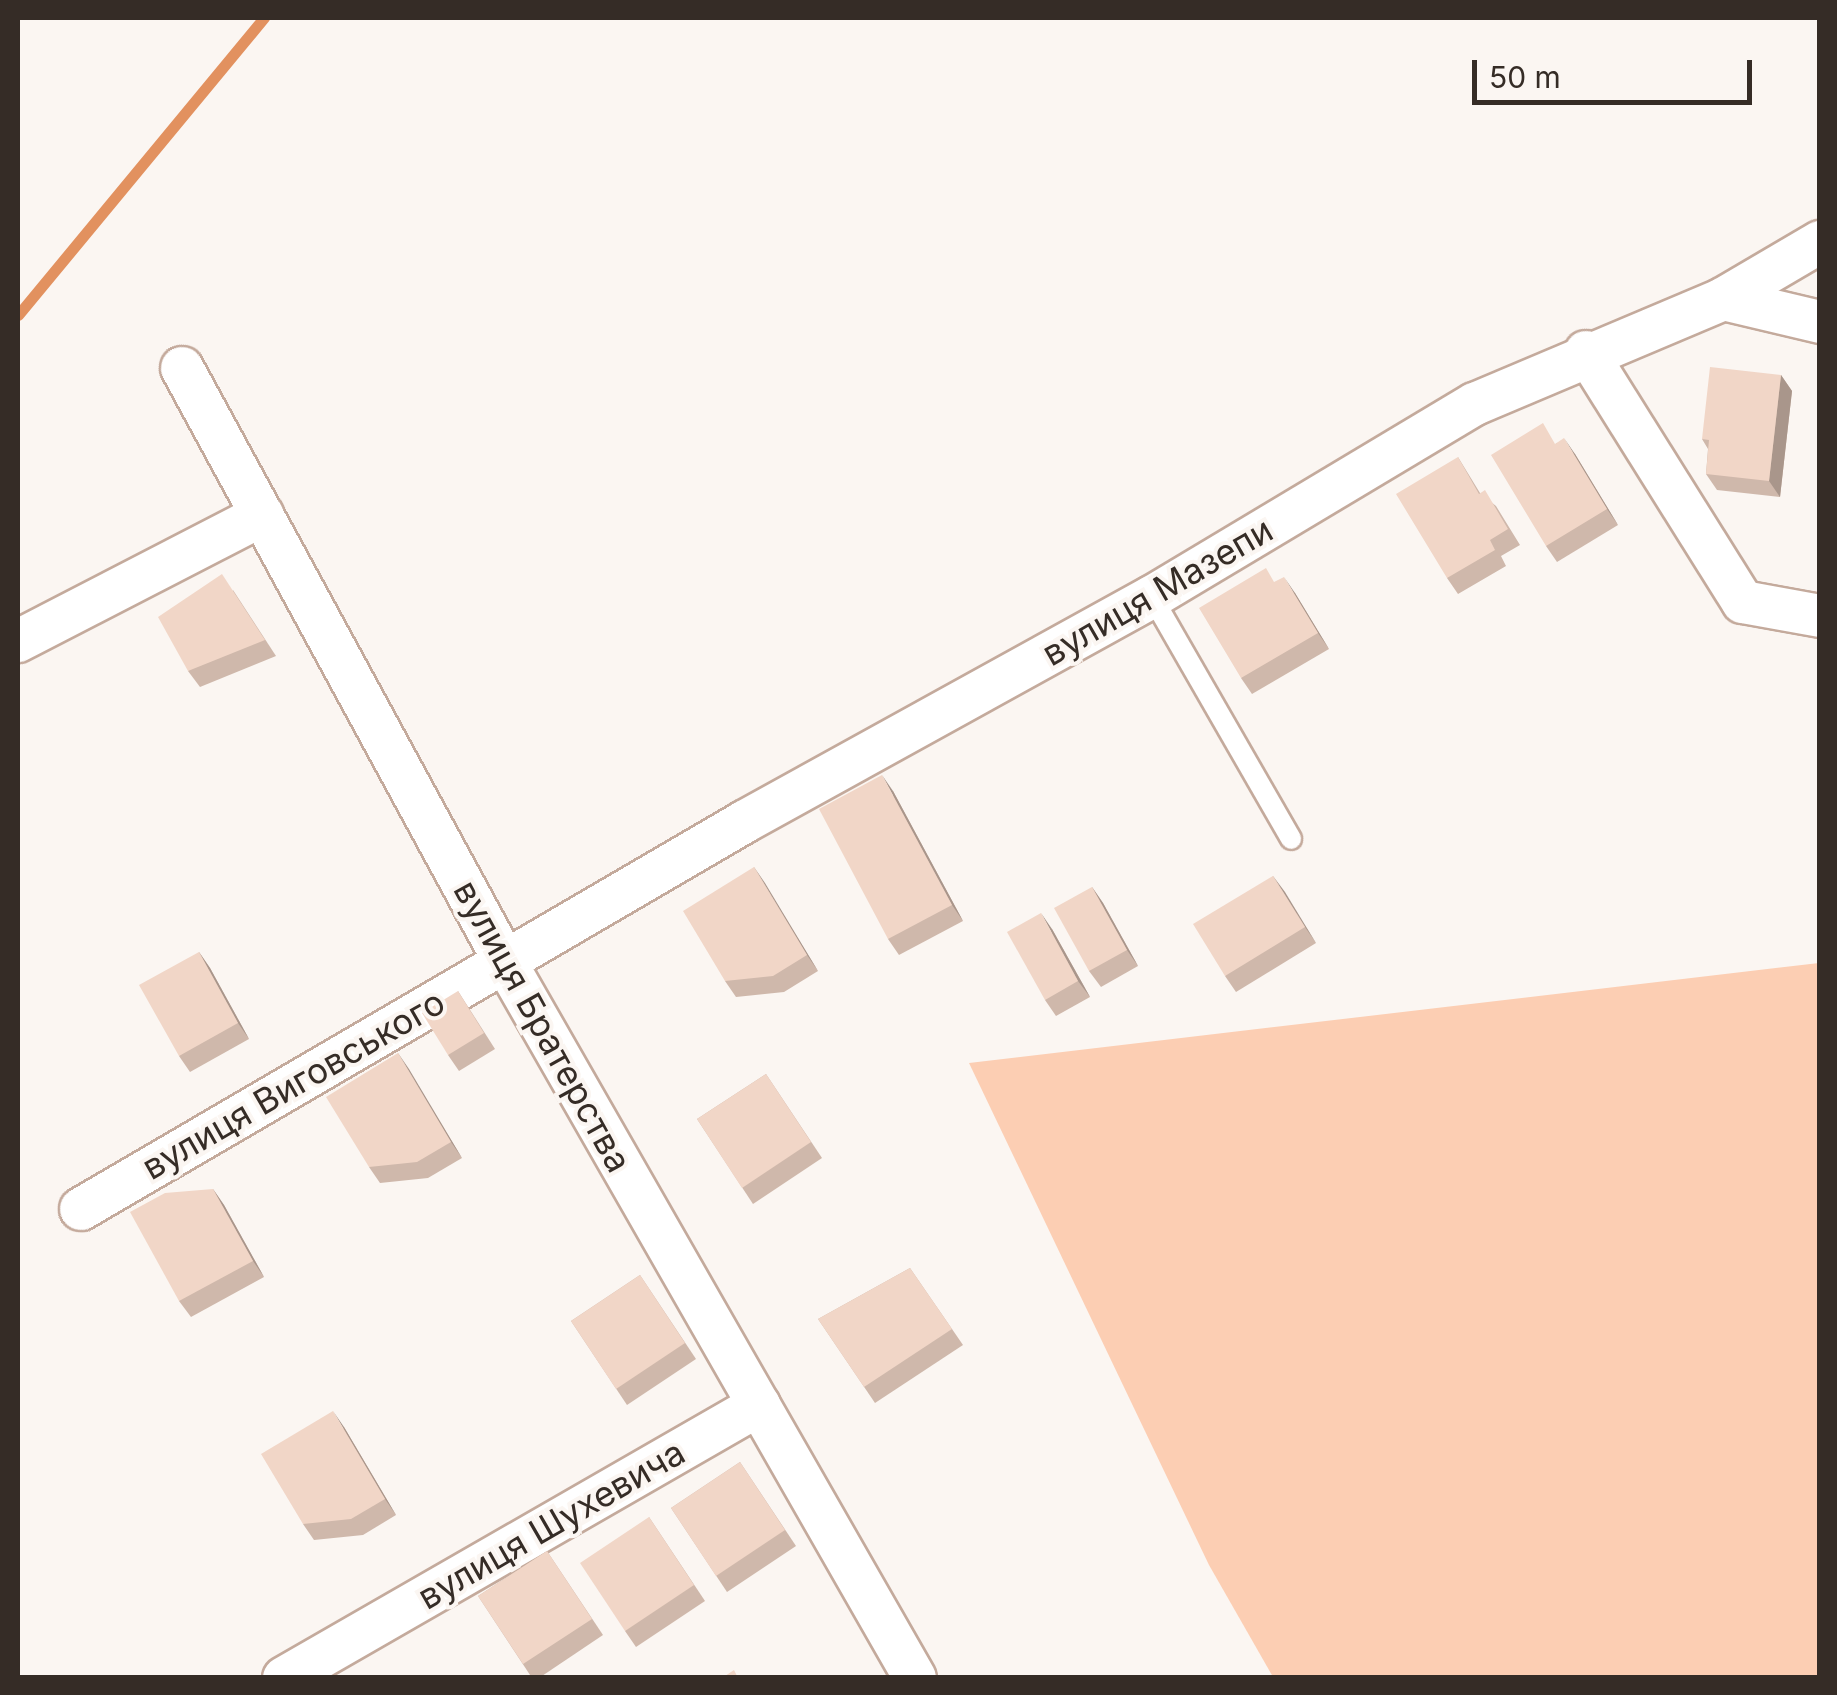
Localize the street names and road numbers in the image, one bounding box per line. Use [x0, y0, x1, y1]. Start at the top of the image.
street label: вулиця Мазепи [1034, 508, 1280, 674]
street label: вулиця Братерства [445, 873, 641, 1179]
street label: вулиця Виговського [134, 980, 452, 1188]
street label: вулиця Шухевича [410, 1431, 692, 1617]

